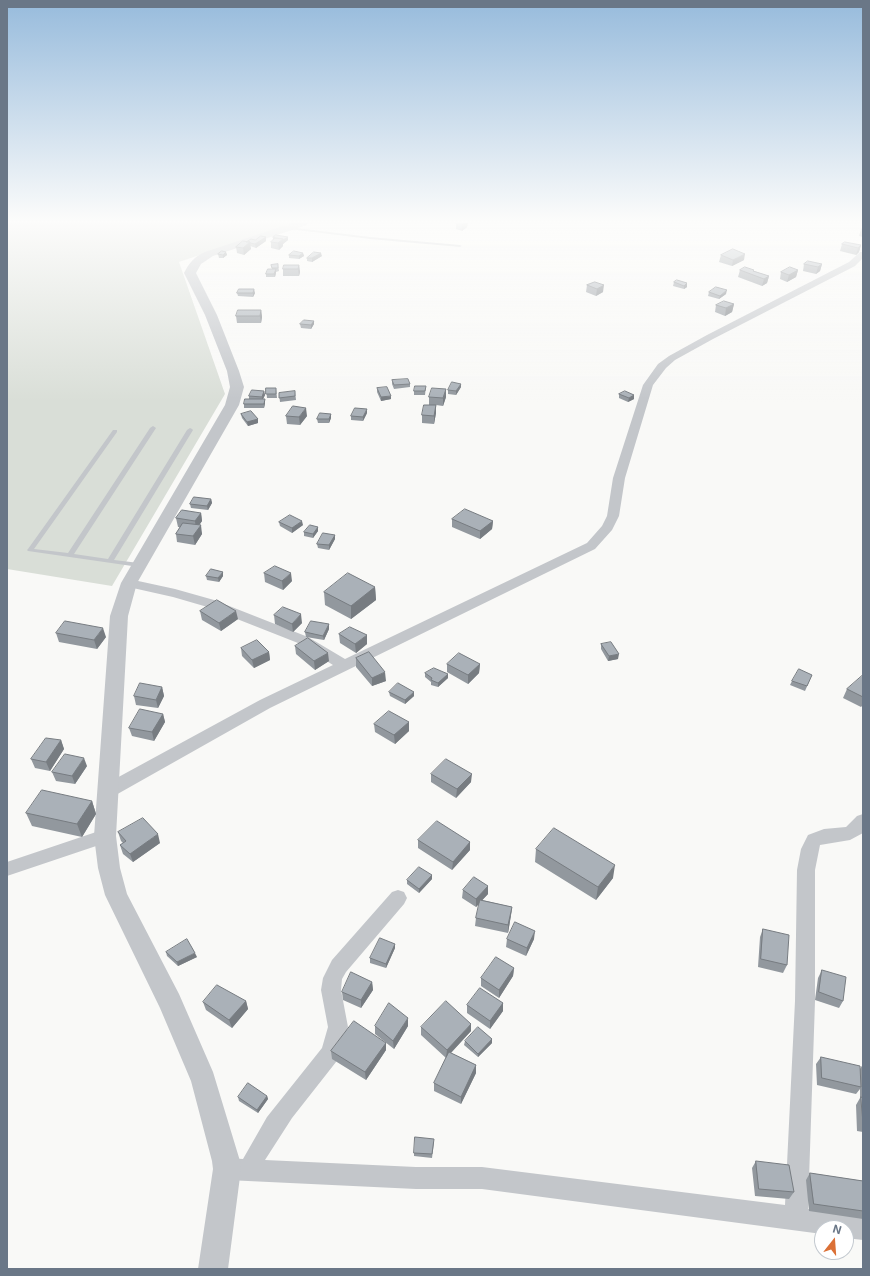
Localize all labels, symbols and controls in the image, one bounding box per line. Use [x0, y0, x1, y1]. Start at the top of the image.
north arrow [814, 1220, 854, 1260]
text: N [831, 1222, 843, 1237]

